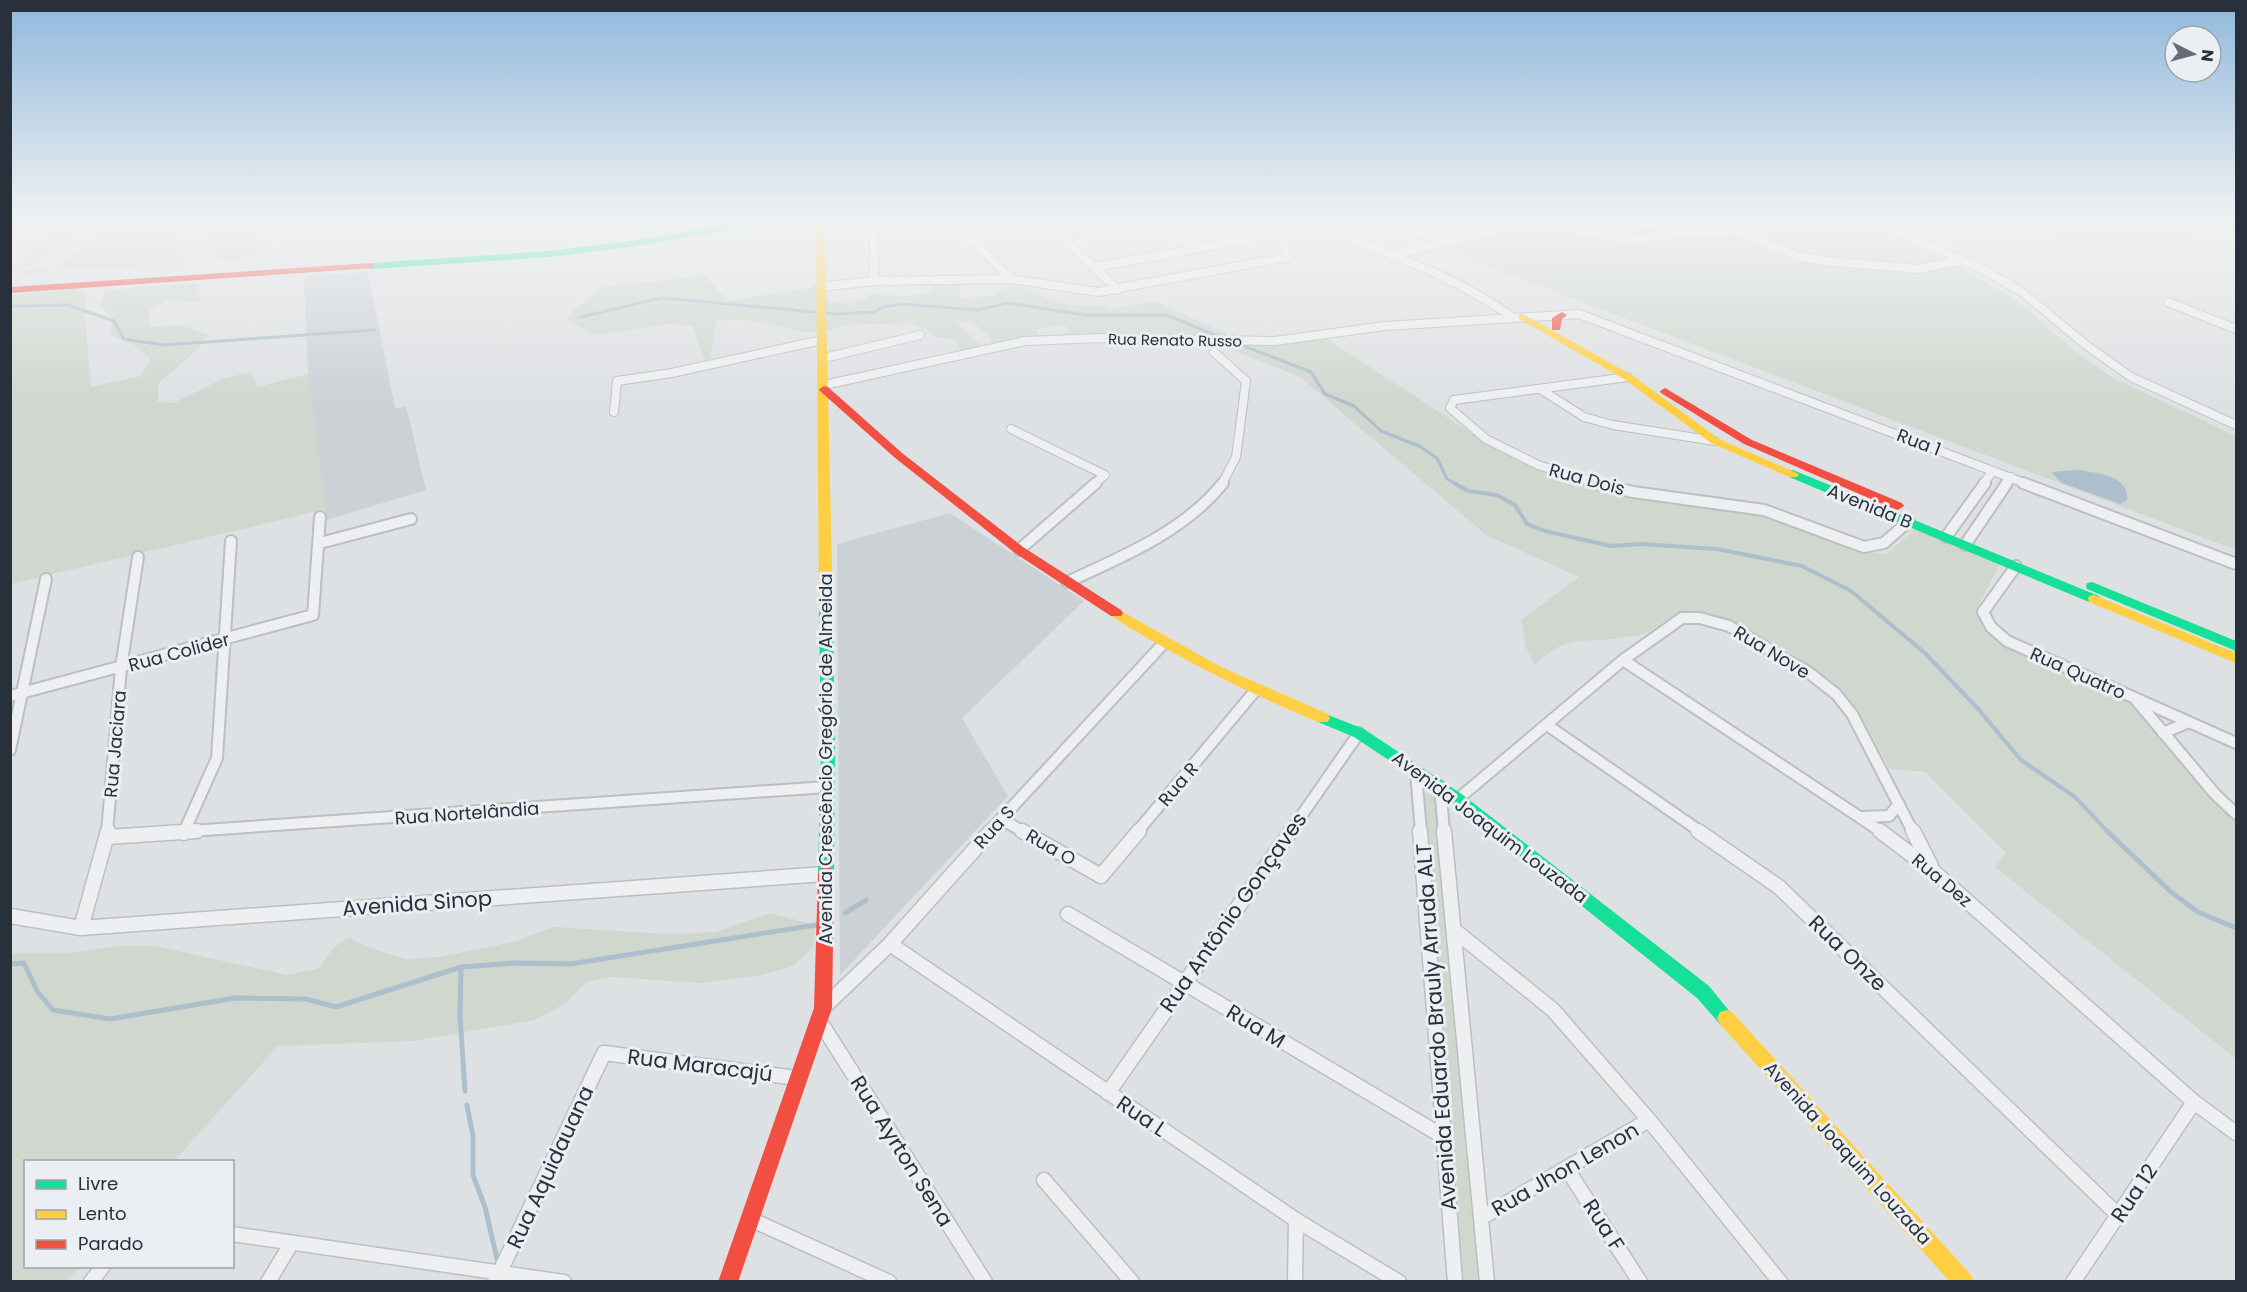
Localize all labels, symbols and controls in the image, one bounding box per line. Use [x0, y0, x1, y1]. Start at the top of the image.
north arrow [2163, 24, 2223, 84]
text: N [2195, 48, 2219, 63]
street label: Rua Renato Russo [1108, 328, 1242, 352]
street label: Rua 1 [1893, 422, 1945, 462]
street label: Rua Dois [1546, 457, 1628, 501]
street label: Avenida B [1824, 478, 1916, 534]
street label: Avenida Crescêncio Gregório de Almeida [813, 573, 838, 945]
street label: Rua Nove [1729, 619, 1815, 685]
street label: Rua Colider [126, 626, 233, 678]
street label: Rua Quatro [2026, 641, 2130, 705]
street label: Rua Jaciara [98, 689, 132, 799]
street label: Avenida Joaquim Louzada [1387, 745, 1593, 909]
street label: Rua R [1152, 757, 1204, 811]
street label: Rua Nortelândia [394, 795, 540, 831]
street label: Rua S [968, 800, 1020, 854]
street label: Rua Antônio Gonçaves [1153, 806, 1313, 1018]
street label: Rua O [1022, 823, 1080, 871]
street label: Avenida Eduardo Brauly Arruda ALT [1409, 842, 1463, 1212]
street label: Rua Dez [1907, 847, 1977, 913]
street label: Avenida Sinop [341, 883, 493, 923]
street label: Rua Onze [1802, 908, 1894, 998]
street label: Rua M [1221, 997, 1291, 1055]
street label: Rua Maracajú [626, 1042, 774, 1088]
street label: Avenida Joaquim Louzada [1759, 1056, 1937, 1250]
street label: Rua Ayrton Sena [844, 1070, 960, 1232]
street label: Rua Aquidauana [500, 1081, 600, 1253]
street label: Rua L [1111, 1089, 1173, 1143]
street label: Rua Jhon Lenon [1486, 1115, 1644, 1223]
street label: Rua 12 [2104, 1158, 2164, 1228]
legend [24, 1160, 234, 1268]
text: Livre [78, 1171, 118, 1196]
street label: Rua F [1576, 1193, 1632, 1257]
text: Lento [78, 1201, 127, 1226]
text: Parado [78, 1231, 143, 1256]

